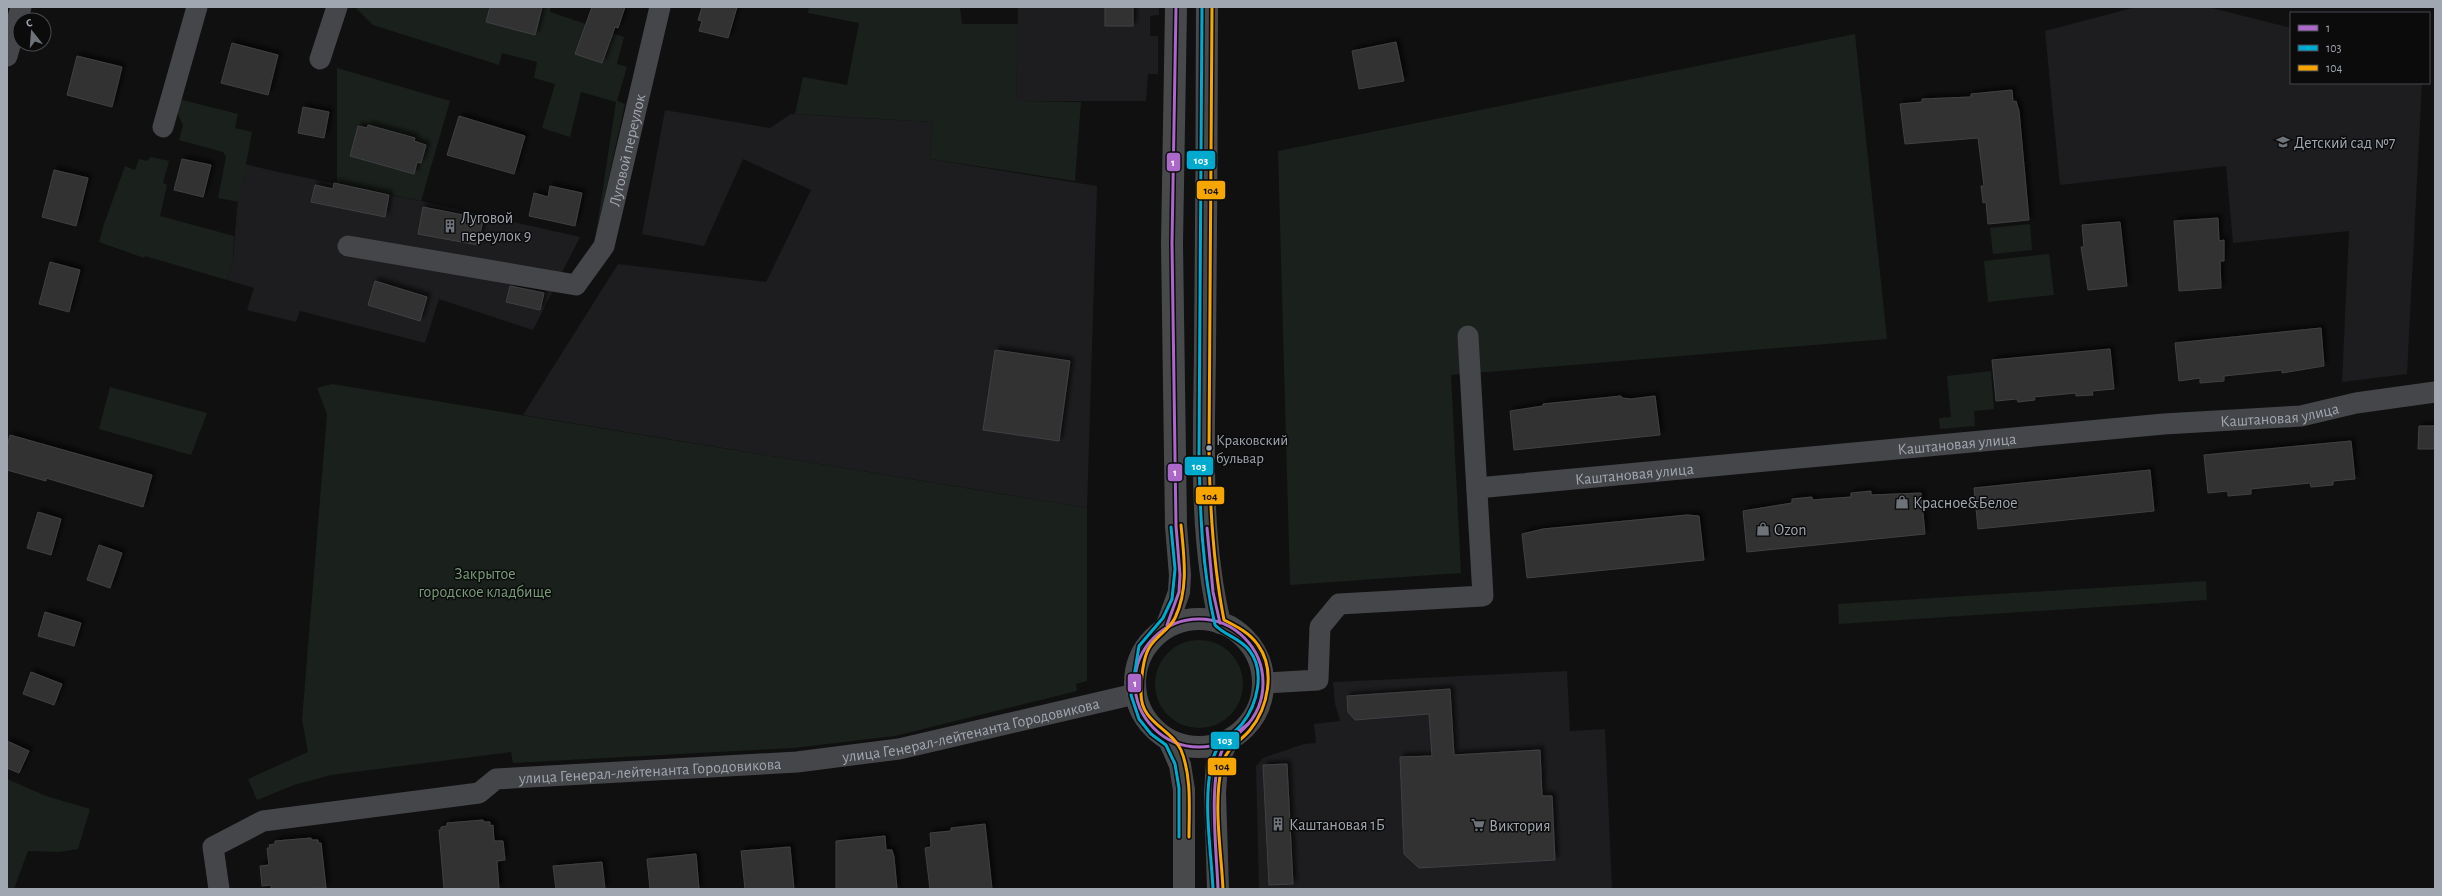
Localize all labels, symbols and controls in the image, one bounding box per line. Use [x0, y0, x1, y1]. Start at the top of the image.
north arrow [12, 12, 52, 52]
legend [2290, 12, 2430, 84]
text: С [25, 17, 34, 29]
text: 1 [2326, 22, 2330, 34]
text: 103 [2326, 42, 2341, 54]
text: 104 [2326, 62, 2342, 74]
street label: Луговой переулок [607, 92, 649, 208]
school or university icon: Детский сад №7 [2275, 134, 2291, 150]
place label: Детский сад №7 [2294, 135, 2396, 151]
line badge: 103 [1186, 150, 1216, 170]
line badge: 1 [1166, 152, 1181, 172]
text: 103 [1194, 155, 1208, 166]
text: 1 [1171, 157, 1175, 168]
line badge: 104 [1196, 180, 1226, 200]
text: 104 [1203, 185, 1219, 196]
place label: Луговой переулок 9 [461, 210, 531, 245]
building icon: Луговой переулок 9 [442, 218, 458, 234]
street label: Каштановая улица [2220, 400, 2340, 430]
street label: Каштановая улица [1897, 431, 2017, 458]
place label: Краковский бульвар [1216, 433, 1288, 466]
marker: Краковский бульвар [1204, 443, 1214, 453]
line badge: 103 [1184, 456, 1214, 476]
text: 103 [1192, 461, 1206, 472]
street label: Каштановая улица [1574, 461, 1695, 488]
line badge: 1 [1167, 463, 1183, 482]
text: 1 [1173, 467, 1177, 478]
line badge: 104 [1195, 486, 1225, 505]
text: 104 [1202, 491, 1218, 502]
shop icon: Красное&Белое [1894, 494, 1910, 510]
place label: Красное&Белое [1913, 495, 2018, 511]
shop icon: Ozon [1755, 521, 1771, 537]
place label: Ozon [1774, 522, 1806, 538]
park label: Закрытое городское кладбище [418, 566, 552, 600]
line badge: 1 [1127, 673, 1142, 693]
text: 1 [1133, 678, 1137, 689]
street label: улица Генерал-лейтенанта Городовикова [840, 696, 1101, 766]
line badge: 103 [1210, 731, 1240, 750]
text: 103 [1218, 735, 1232, 746]
street label: улица Генерал-лейтенанта Городовикова [518, 756, 782, 788]
line badge: 104 [1207, 757, 1237, 776]
text: 104 [1214, 761, 1230, 772]
building icon: Каштановая 1Б [1270, 816, 1286, 832]
place label: Каштановая 1Б [1289, 817, 1385, 833]
supermarket icon: Виктория [1470, 817, 1486, 833]
place label: Виктория [1489, 818, 1551, 834]

